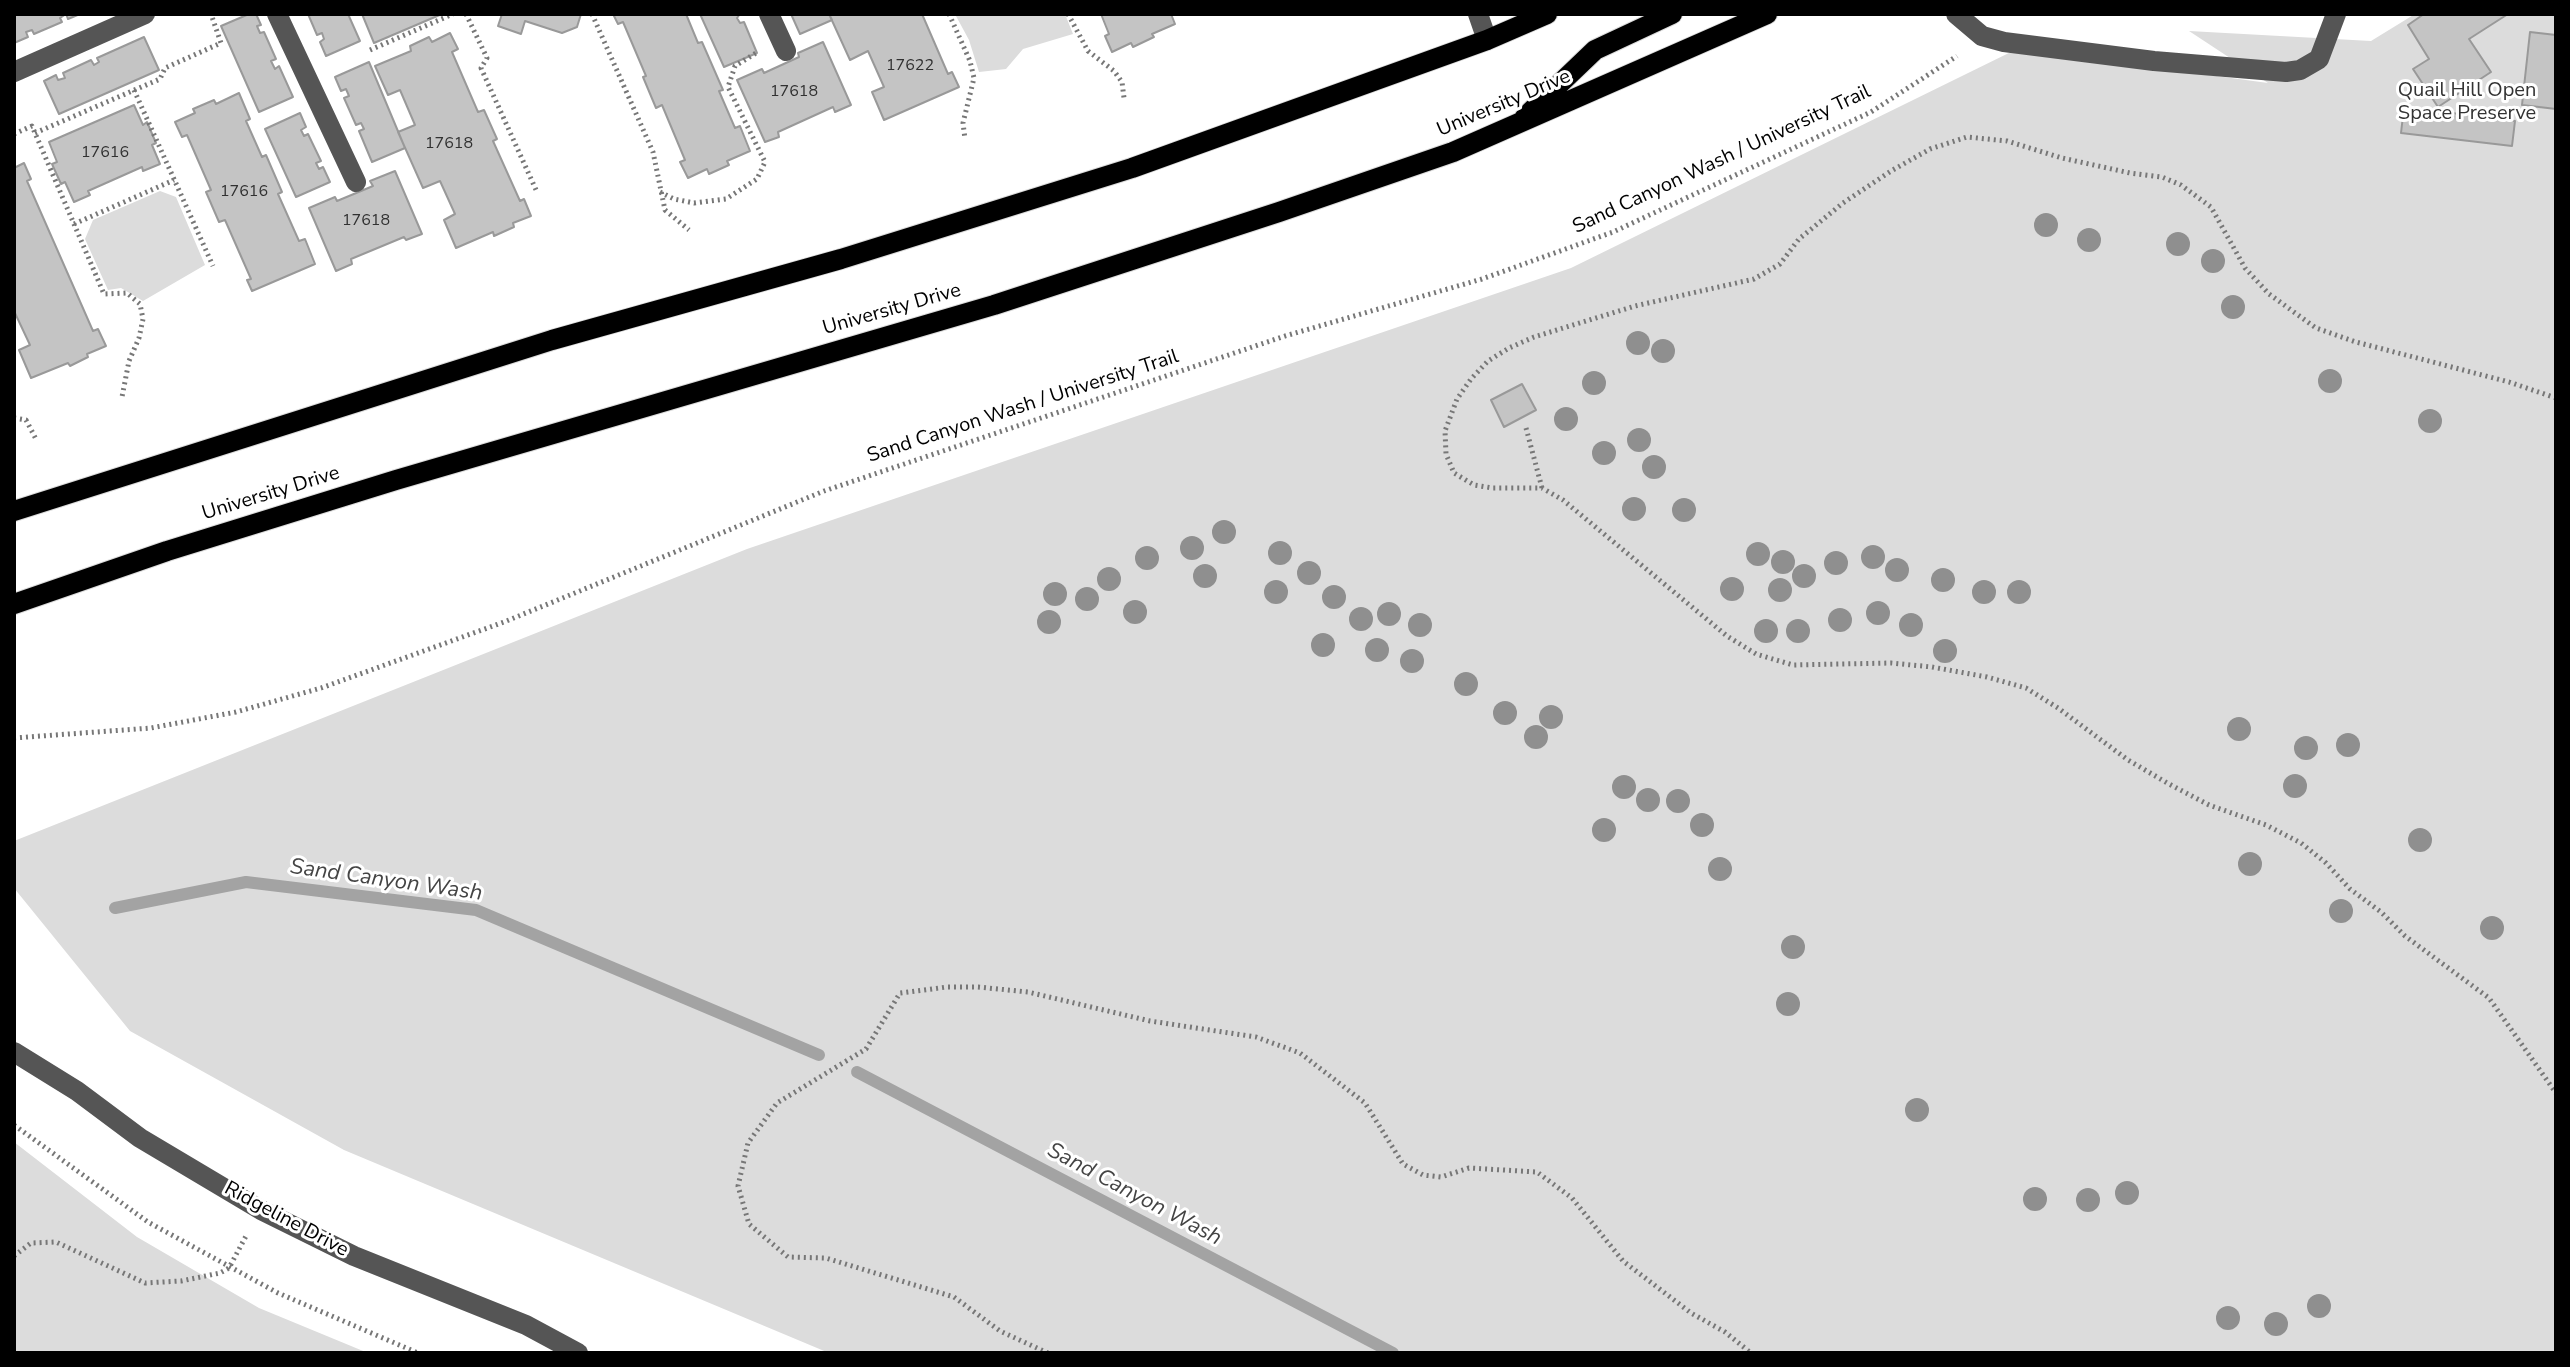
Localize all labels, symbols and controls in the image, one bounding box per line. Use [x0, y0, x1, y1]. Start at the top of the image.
house number: 17622 [886, 56, 934, 76]
street label: University Drive [1434, 65, 1574, 143]
park label: Quail Hill Open Space Preserve [2398, 79, 2536, 126]
street label: Sand Canyon Wash / University Trail [1569, 80, 1875, 240]
house number: 17618 [770, 82, 818, 102]
house number: 17618 [425, 134, 473, 154]
house number: 17616 [81, 143, 129, 163]
house number: 17616 [220, 182, 268, 202]
house number: 17618 [342, 211, 390, 231]
street label: University Drive [820, 279, 964, 341]
street label: Sand Canyon Wash / University Trail [864, 345, 1182, 469]
street label: University Drive [199, 462, 343, 526]
water label: Sand Canyon Wash [288, 854, 484, 908]
water label: Sand Canyon Wash [1042, 1138, 1226, 1252]
street label: Ridgeline Drive [220, 1177, 352, 1263]

